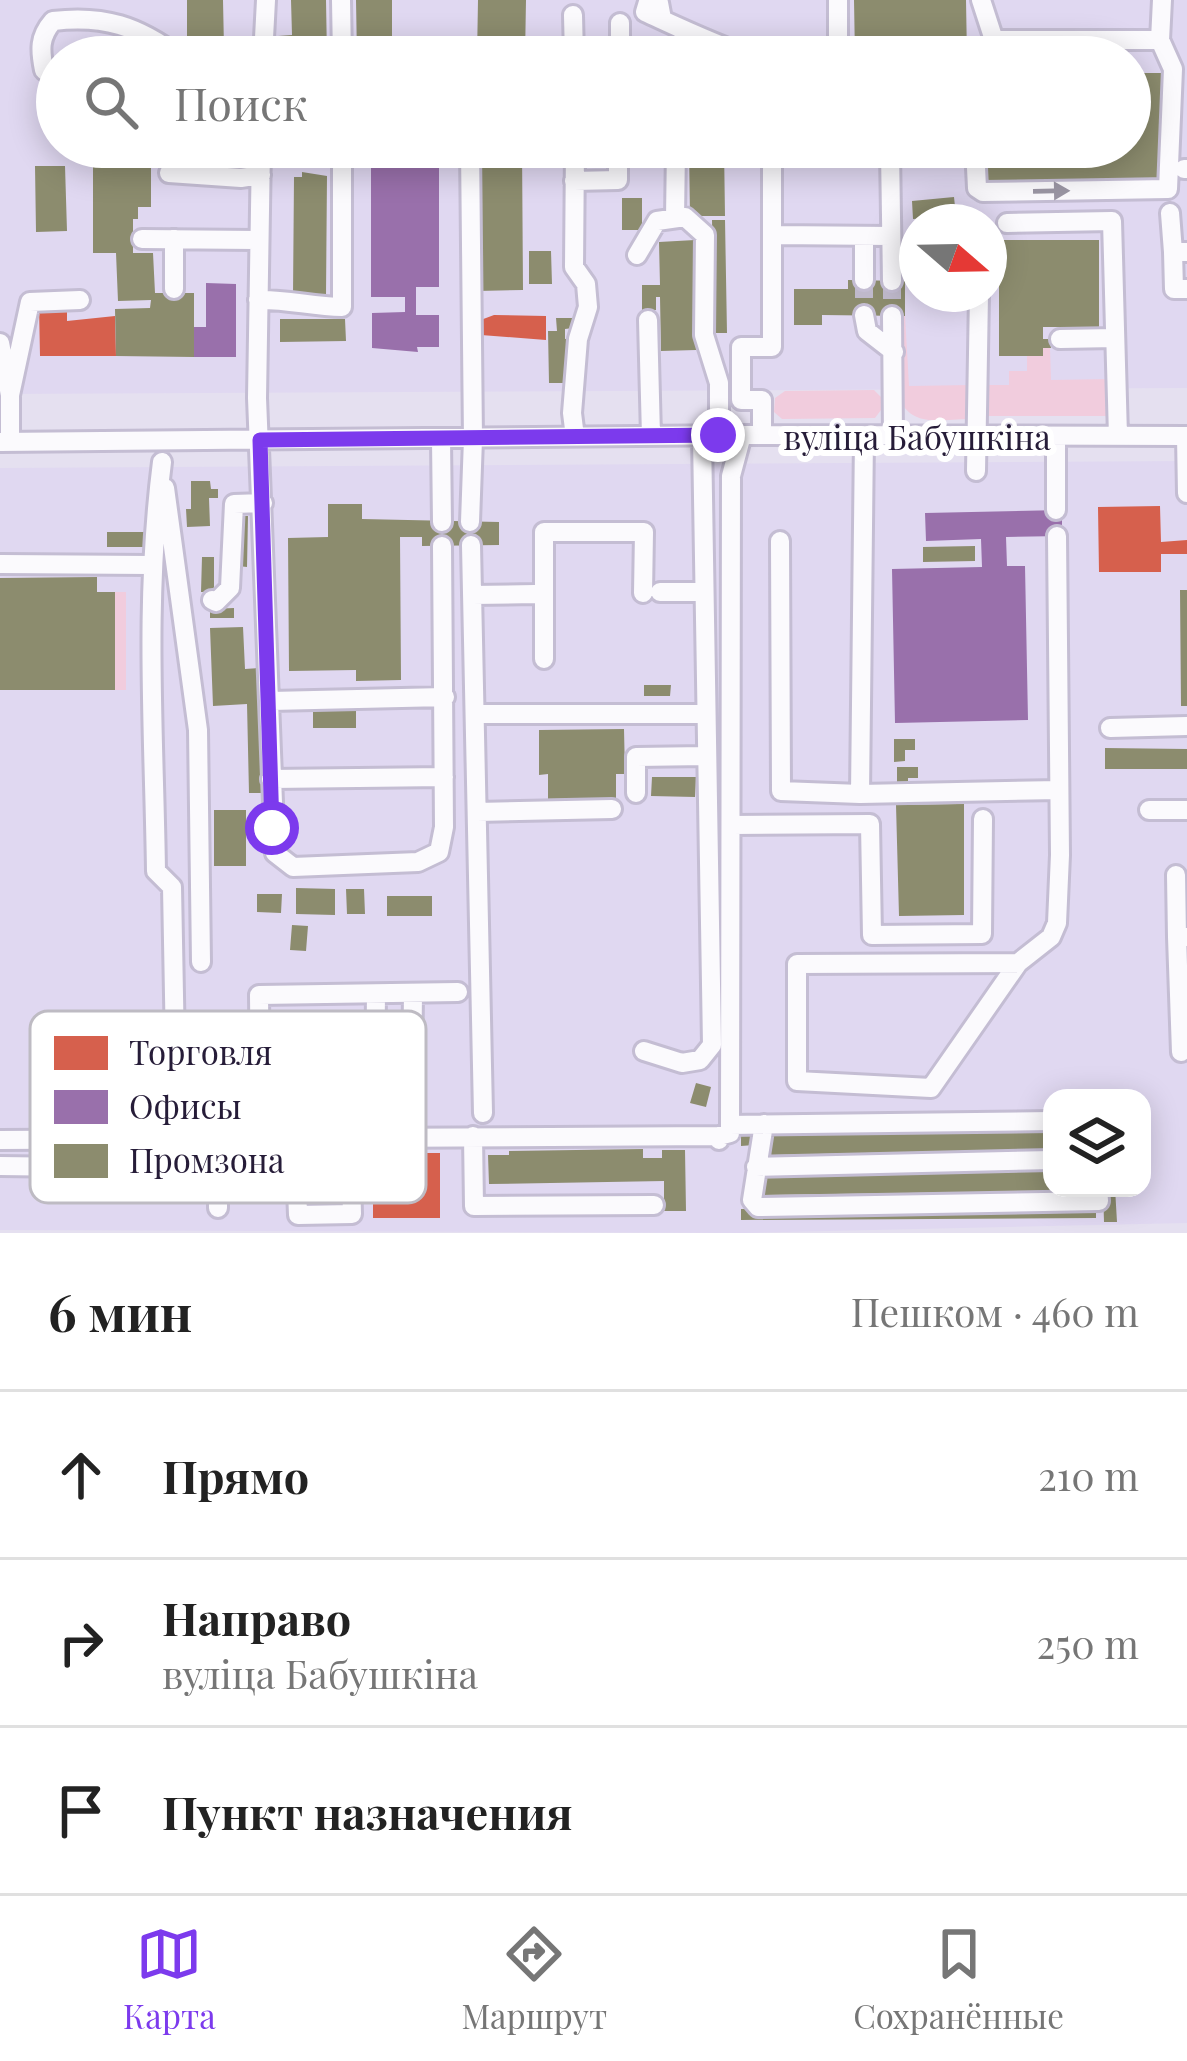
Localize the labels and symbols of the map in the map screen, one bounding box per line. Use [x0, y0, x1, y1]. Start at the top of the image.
one-way arrow [1033, 181, 1071, 200]
north arrow [899, 204, 1007, 312]
route end [691, 408, 745, 462]
street label: вуліца Бабушкіна [783, 414, 1051, 458]
route start [245, 801, 299, 855]
legend [30, 1011, 426, 1203]
text: Торговля [129, 1029, 272, 1073]
text: Офисы [129, 1083, 242, 1127]
text: Промзона [129, 1137, 285, 1181]

